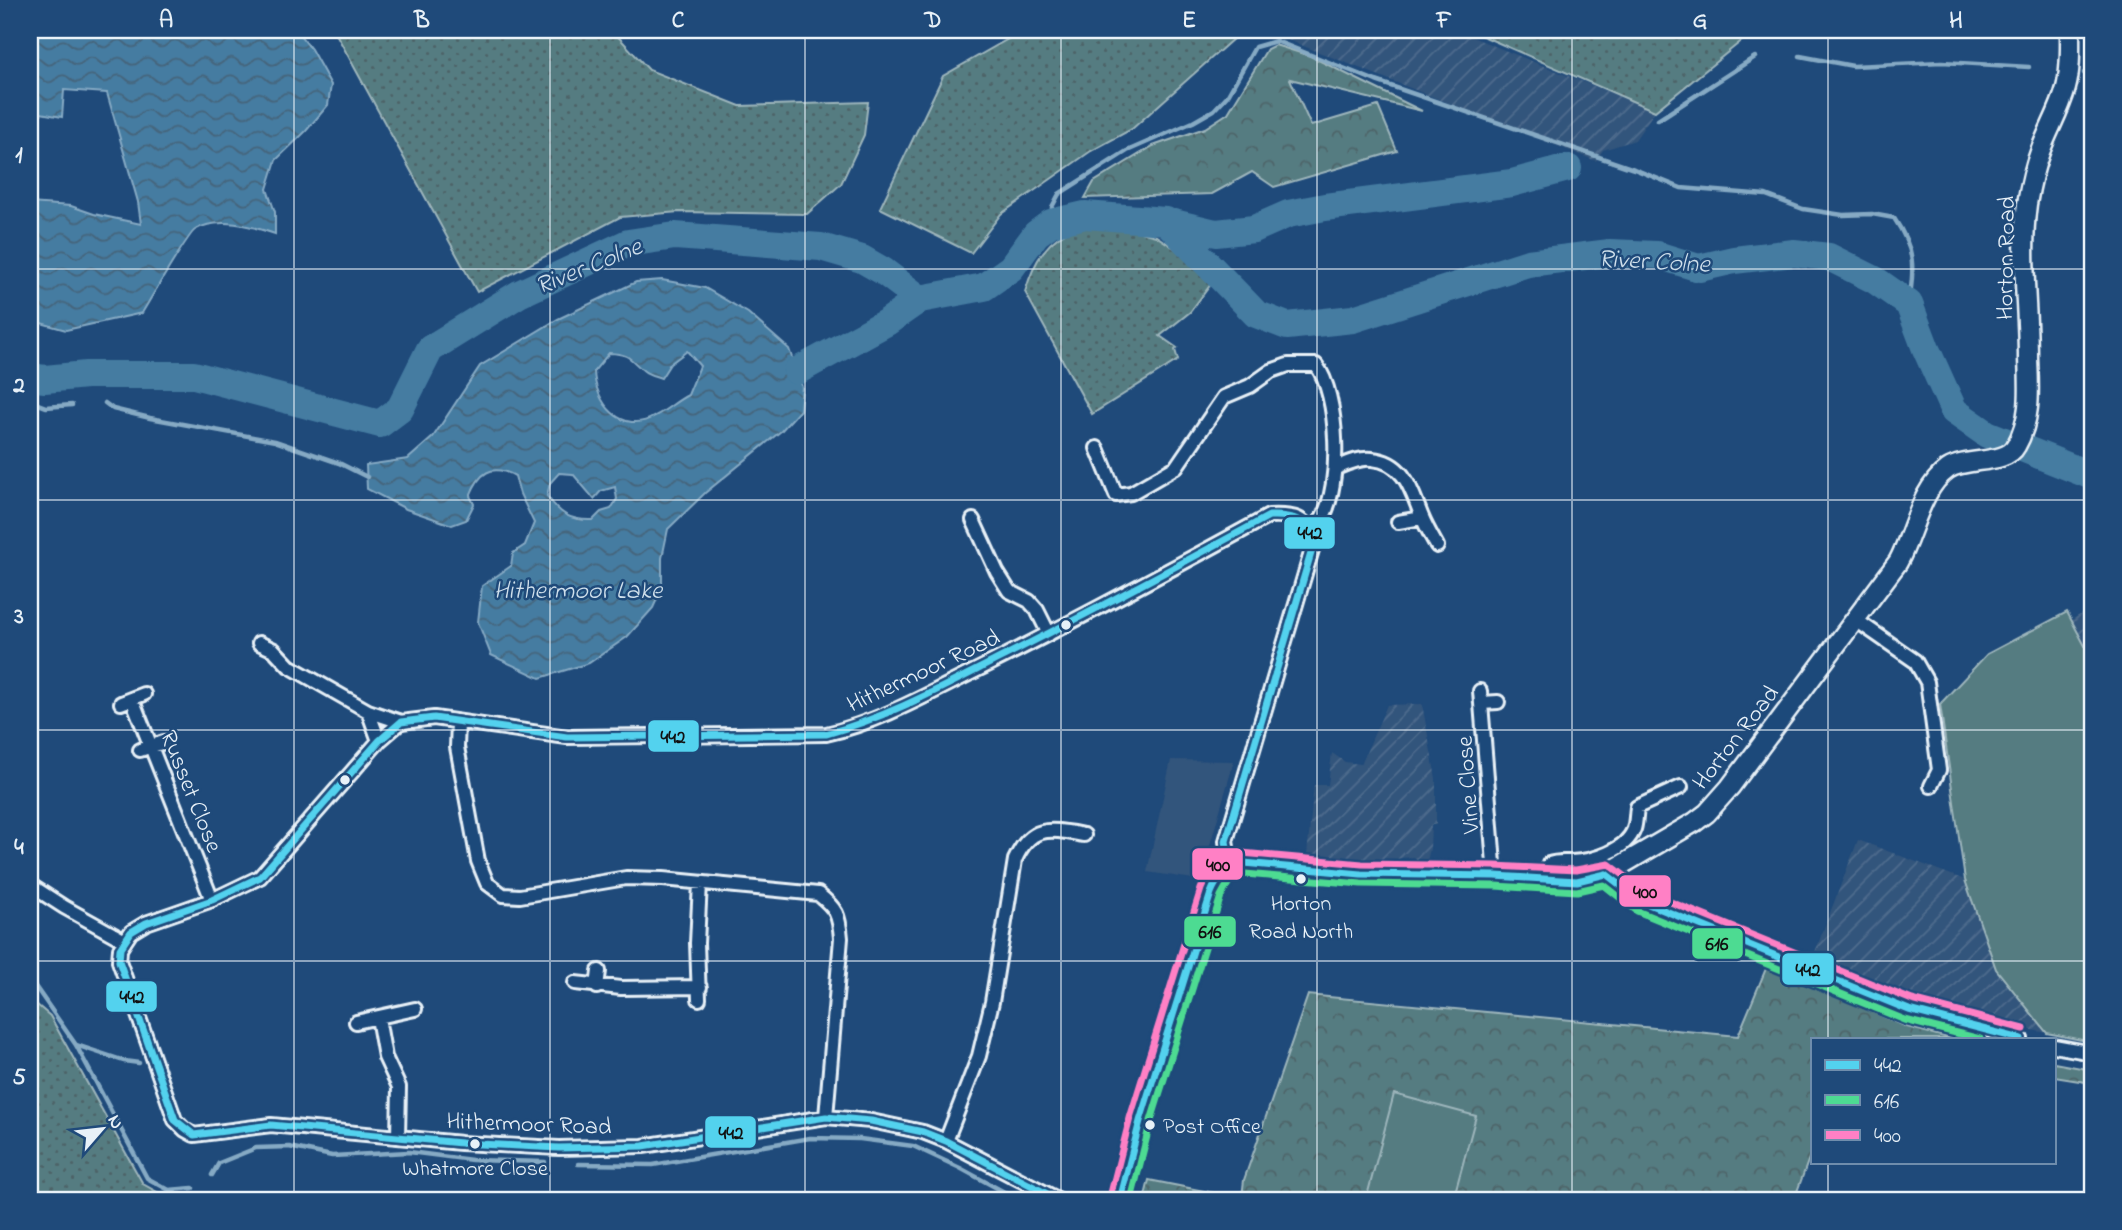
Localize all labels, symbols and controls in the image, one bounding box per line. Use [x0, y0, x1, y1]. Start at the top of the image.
text: A [159, 5, 173, 38]
text: B [413, 5, 430, 38]
text: C [672, 5, 685, 38]
text: D [924, 5, 941, 38]
text: E [1182, 5, 1196, 38]
text: F [1436, 5, 1452, 38]
text: G [1693, 5, 1707, 38]
text: H [1949, 5, 1963, 38]
text: 1 [15, 140, 23, 173]
street label: Horton Road [1989, 195, 2026, 321]
water label: River Colne [530, 229, 649, 306]
water label: River Colne [1597, 241, 1712, 285]
text: 2 [12, 370, 25, 403]
line badge: 442 [1283, 516, 1336, 550]
text: 442 [1297, 521, 1323, 548]
water label: Hithermoor Lake [493, 573, 664, 611]
text: 3 [13, 601, 24, 634]
unlabelled marker [1059, 618, 1073, 632]
street label: Hithermoor Road [842, 621, 1007, 723]
street label: Horton Road [1685, 678, 1789, 798]
line badge: 442 [647, 719, 700, 753]
text: 442 [660, 725, 686, 752]
street label: Russet Close [149, 726, 230, 858]
street label: Vine Close [1449, 734, 1490, 836]
unlabelled marker [338, 773, 352, 787]
text: 4 [14, 832, 24, 865]
line badge: 400 [1191, 847, 1244, 881]
text: 400 [1206, 853, 1231, 880]
marker: Horton Road North [1294, 872, 1308, 886]
line badge: 400 [1618, 874, 1672, 908]
text: 400 [1633, 880, 1658, 907]
place label: Horton Road North [1249, 889, 1353, 949]
line badge: 616 [1183, 915, 1237, 948]
text: 616 [1199, 920, 1222, 947]
line badge: 616 [1691, 927, 1744, 960]
text: 616 [1706, 932, 1729, 959]
line badge: 442 [1781, 952, 1835, 986]
text: 442 [1795, 958, 1821, 985]
line badge: 442 [105, 980, 158, 1013]
text: 442 [119, 985, 145, 1012]
legend [1811, 1038, 2056, 1164]
text: 442 [1874, 1052, 1902, 1082]
text: 5 [12, 1062, 26, 1095]
text: 616 [1874, 1088, 1899, 1118]
north arrow [66, 1094, 136, 1164]
street label: Hithermoor Road [446, 1105, 613, 1146]
text: N [100, 1110, 130, 1134]
place label: Post Office [1163, 1112, 1261, 1144]
line badge: 442 [704, 1115, 757, 1149]
marker: Post Office [1143, 1118, 1157, 1132]
text: 442 [718, 1121, 744, 1148]
text: 400 [1874, 1122, 1901, 1152]
marker: Whatmore Close [468, 1137, 482, 1151]
place label: Whatmore Close [402, 1154, 548, 1186]

